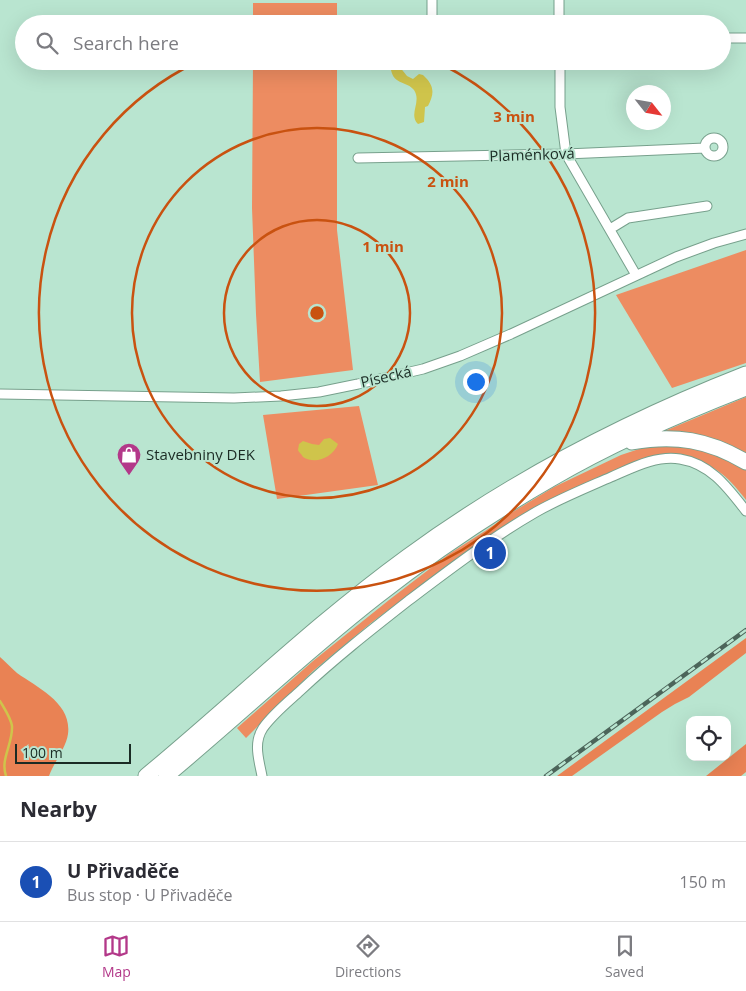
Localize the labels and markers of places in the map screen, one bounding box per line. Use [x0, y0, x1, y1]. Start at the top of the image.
centre of rings [308, 304, 326, 322]
shop icon: Stavebniny DEK [116, 442, 142, 476]
place label: Stavebniny DEK [146, 444, 256, 464]
pin: 1 [474, 534, 506, 572]

